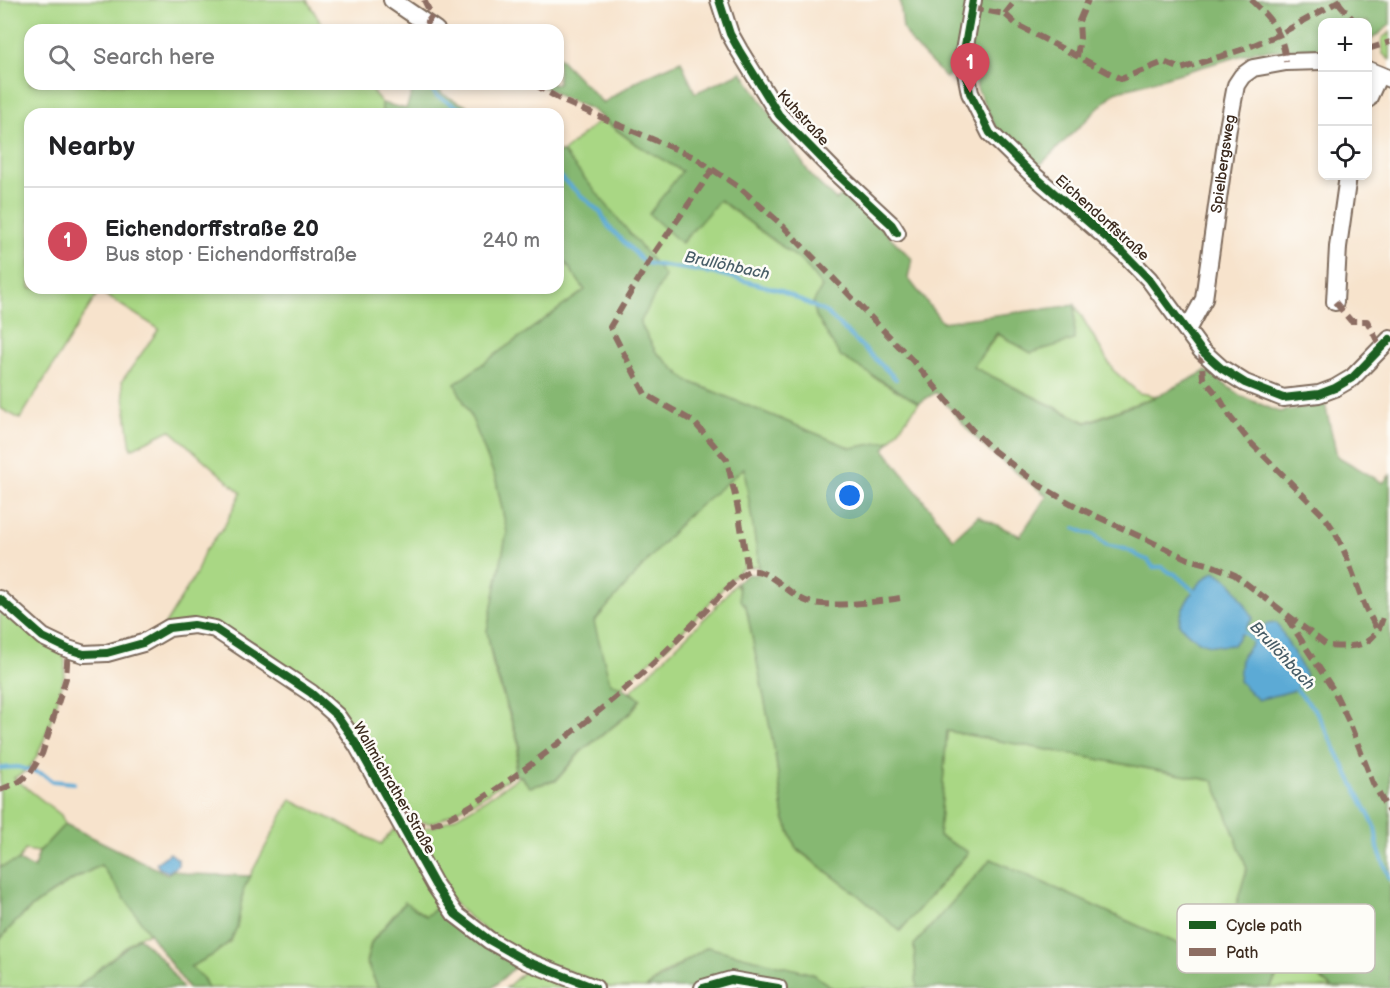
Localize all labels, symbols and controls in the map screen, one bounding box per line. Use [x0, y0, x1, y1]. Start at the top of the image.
map controls [1318, 18, 1372, 180]
button: + [1318, 18, 1372, 72]
search box [24, 24, 564, 90]
icon: search [45, 41, 78, 74]
text: Search here [93, 44, 215, 71]
pin: 1 [950, 44, 990, 93]
button: − [1318, 72, 1372, 126]
street label: Kuhstraße [773, 86, 833, 150]
street label: Spielbergsweg [1207, 113, 1240, 214]
button: locate [1318, 126, 1372, 180]
text: Nearby [48, 132, 135, 163]
street label: Eichendorffstraße [1051, 171, 1153, 265]
text: Eichendorffstraße 20 [105, 216, 319, 243]
text: 1 [63, 229, 72, 253]
text: 240 m [483, 229, 540, 253]
text: Bus stop · Eichendorffstraße [105, 243, 357, 267]
water label: Brullöhbach [683, 248, 772, 284]
your location [835, 481, 864, 510]
water label: Brullöhbach [1246, 618, 1319, 694]
street label: Wallmichrather Straße [348, 719, 440, 857]
legend [1177, 904, 1375, 973]
text: Cycle path [1226, 917, 1302, 936]
text: Path [1226, 944, 1258, 963]

